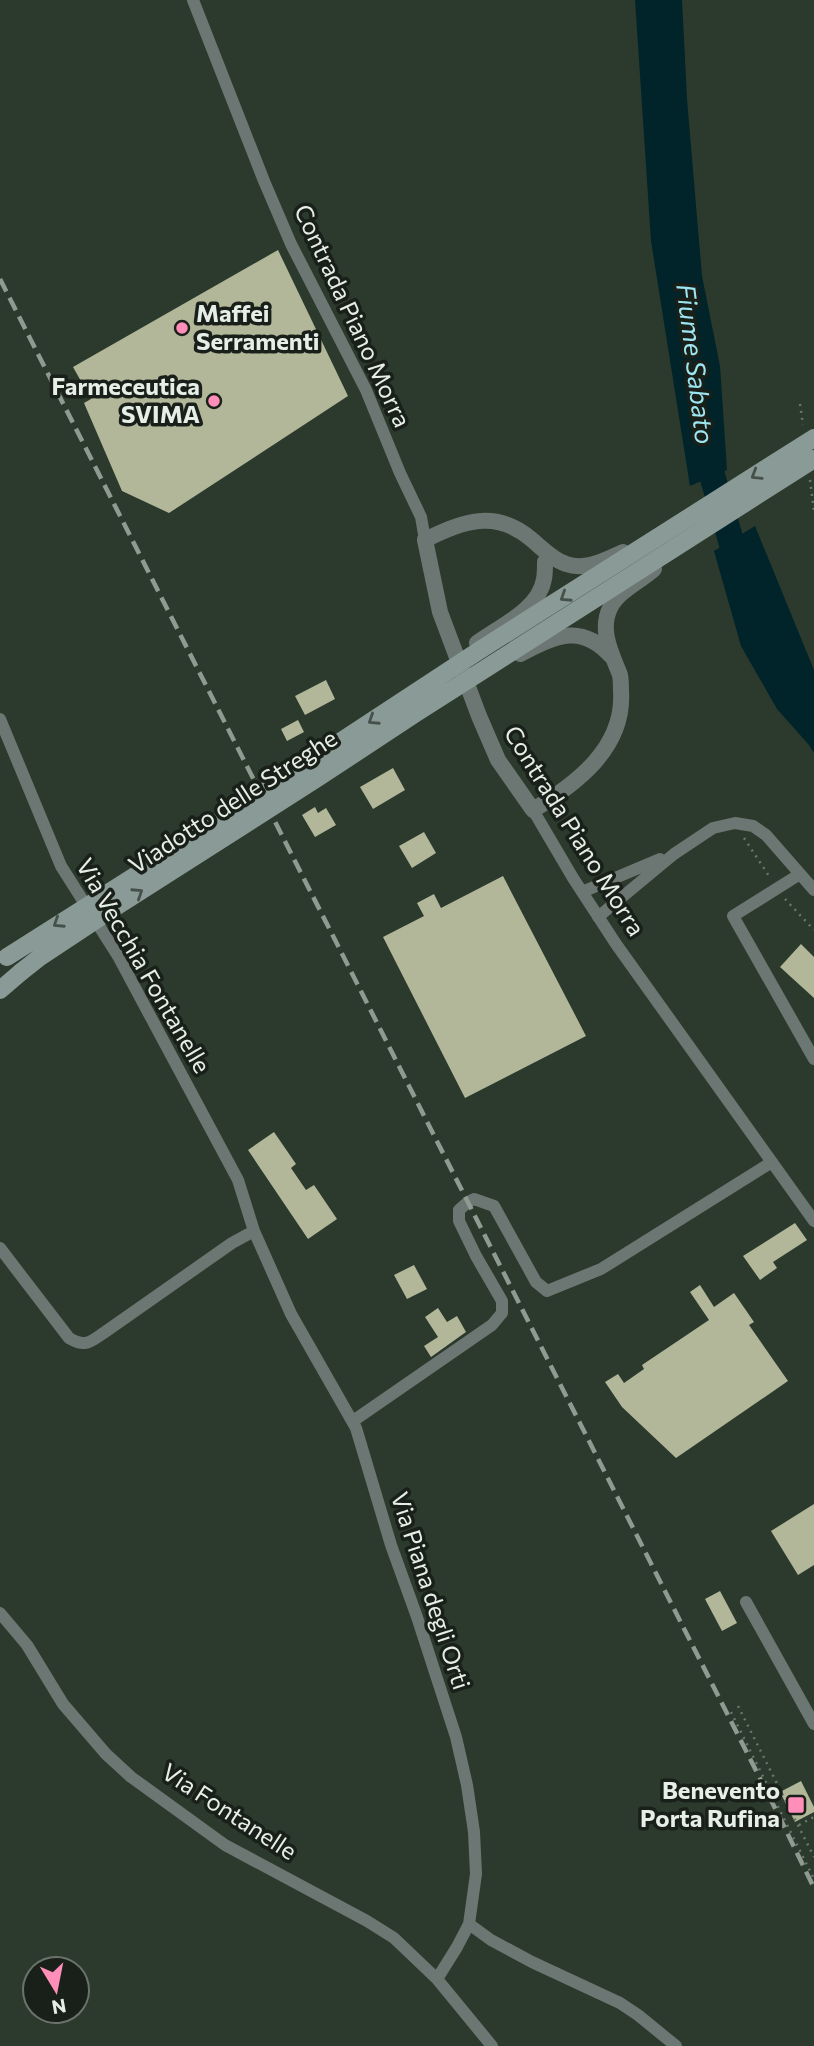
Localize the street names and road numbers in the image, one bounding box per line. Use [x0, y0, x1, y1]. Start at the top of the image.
street label: Contrada Piano Morra [289, 199, 418, 431]
street label: Contrada Piano Morra [499, 720, 652, 941]
street label: Viadotto delle Streghe [123, 723, 342, 879]
street label: Via Vecchia Fontanelle [71, 853, 218, 1078]
street label: Via Piana degli Orti [386, 1488, 477, 1693]
street label: Via Fontanelle [157, 1756, 303, 1865]

